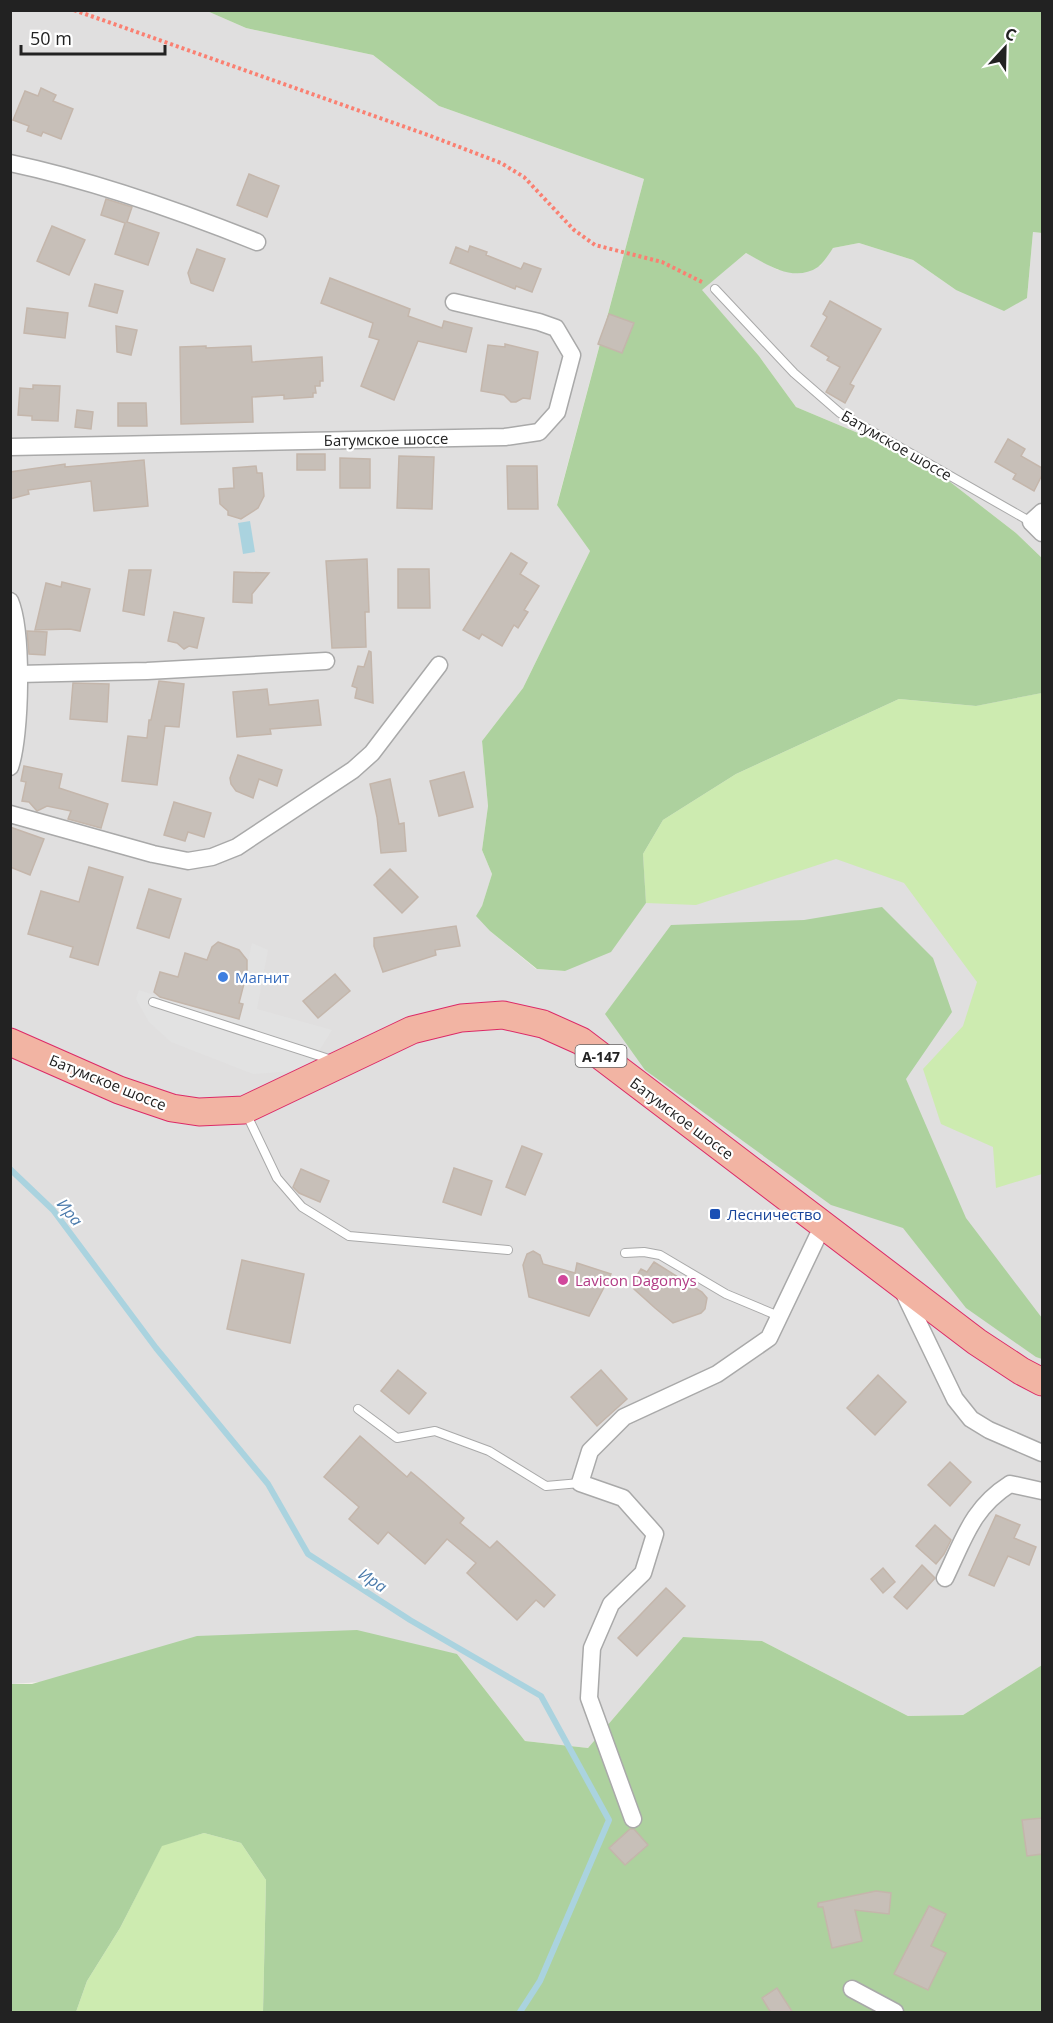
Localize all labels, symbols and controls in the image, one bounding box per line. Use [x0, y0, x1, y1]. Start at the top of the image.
scale bar [21, 18, 165, 56]
north arrow [975, 18, 1035, 78]
text: С [1002, 22, 1019, 46]
text: 50 m [30, 26, 72, 50]
street label: Батумское шоссе [838, 405, 956, 485]
street label: Батумское шоссе [324, 428, 448, 450]
place label: Магнит [235, 967, 289, 987]
marker: Магнит [216, 970, 230, 984]
road number: А-147 [576, 1045, 626, 1067]
street label: Батумское шоссе [47, 1049, 169, 1115]
street label: Батумское шоссе [626, 1073, 738, 1163]
water label: Ира [52, 1194, 88, 1230]
place label: Лесничество [727, 1204, 822, 1224]
marker: Лесничество [708, 1207, 722, 1221]
place label: Lavicon Dagomys [575, 1270, 697, 1290]
marker: Lavicon Dagomys [556, 1273, 570, 1287]
water label: Ира [355, 1563, 391, 1597]

